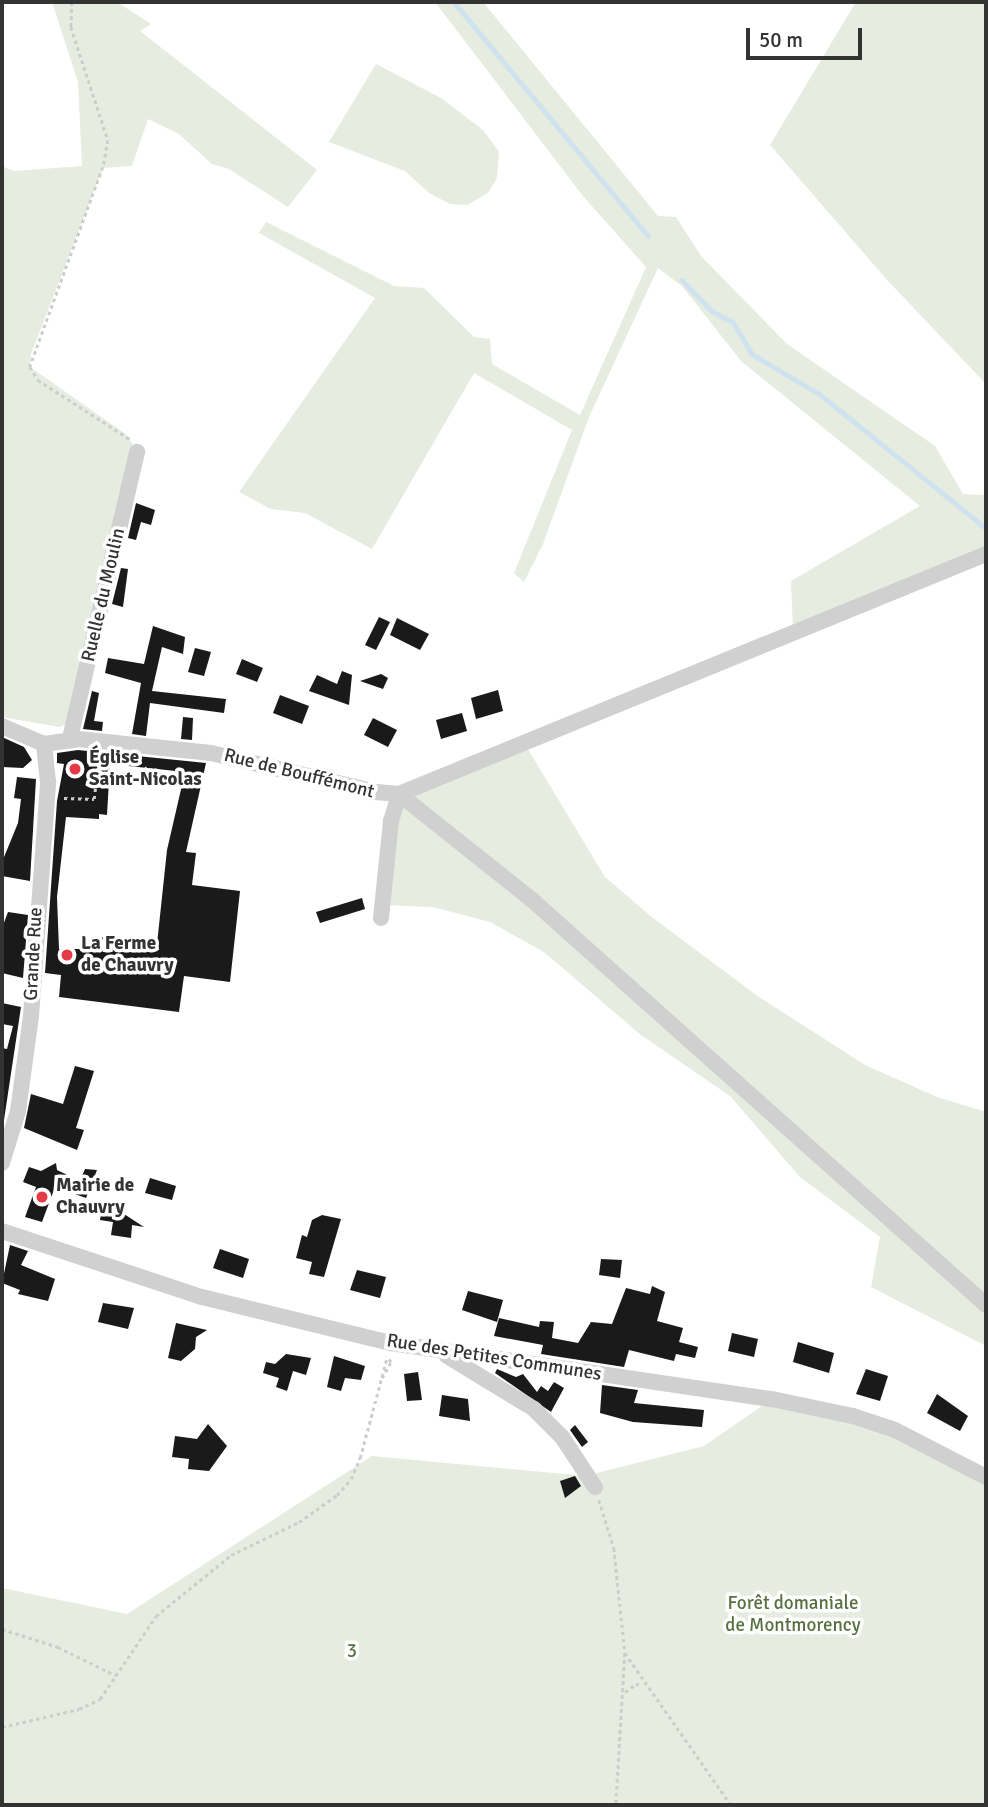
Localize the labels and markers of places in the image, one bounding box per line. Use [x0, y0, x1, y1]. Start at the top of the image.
place label: Église Saint-Nicolas [89, 747, 202, 791]
marker: Église Saint-Nicolas [67, 761, 83, 777]
place label: La Ferme de Chauvry [81, 933, 174, 977]
marker: La Ferme de Chauvry [59, 947, 75, 963]
place label: Mairie de Chauvry [56, 1175, 134, 1219]
marker: Mairie de Chauvry [34, 1189, 50, 1205]

